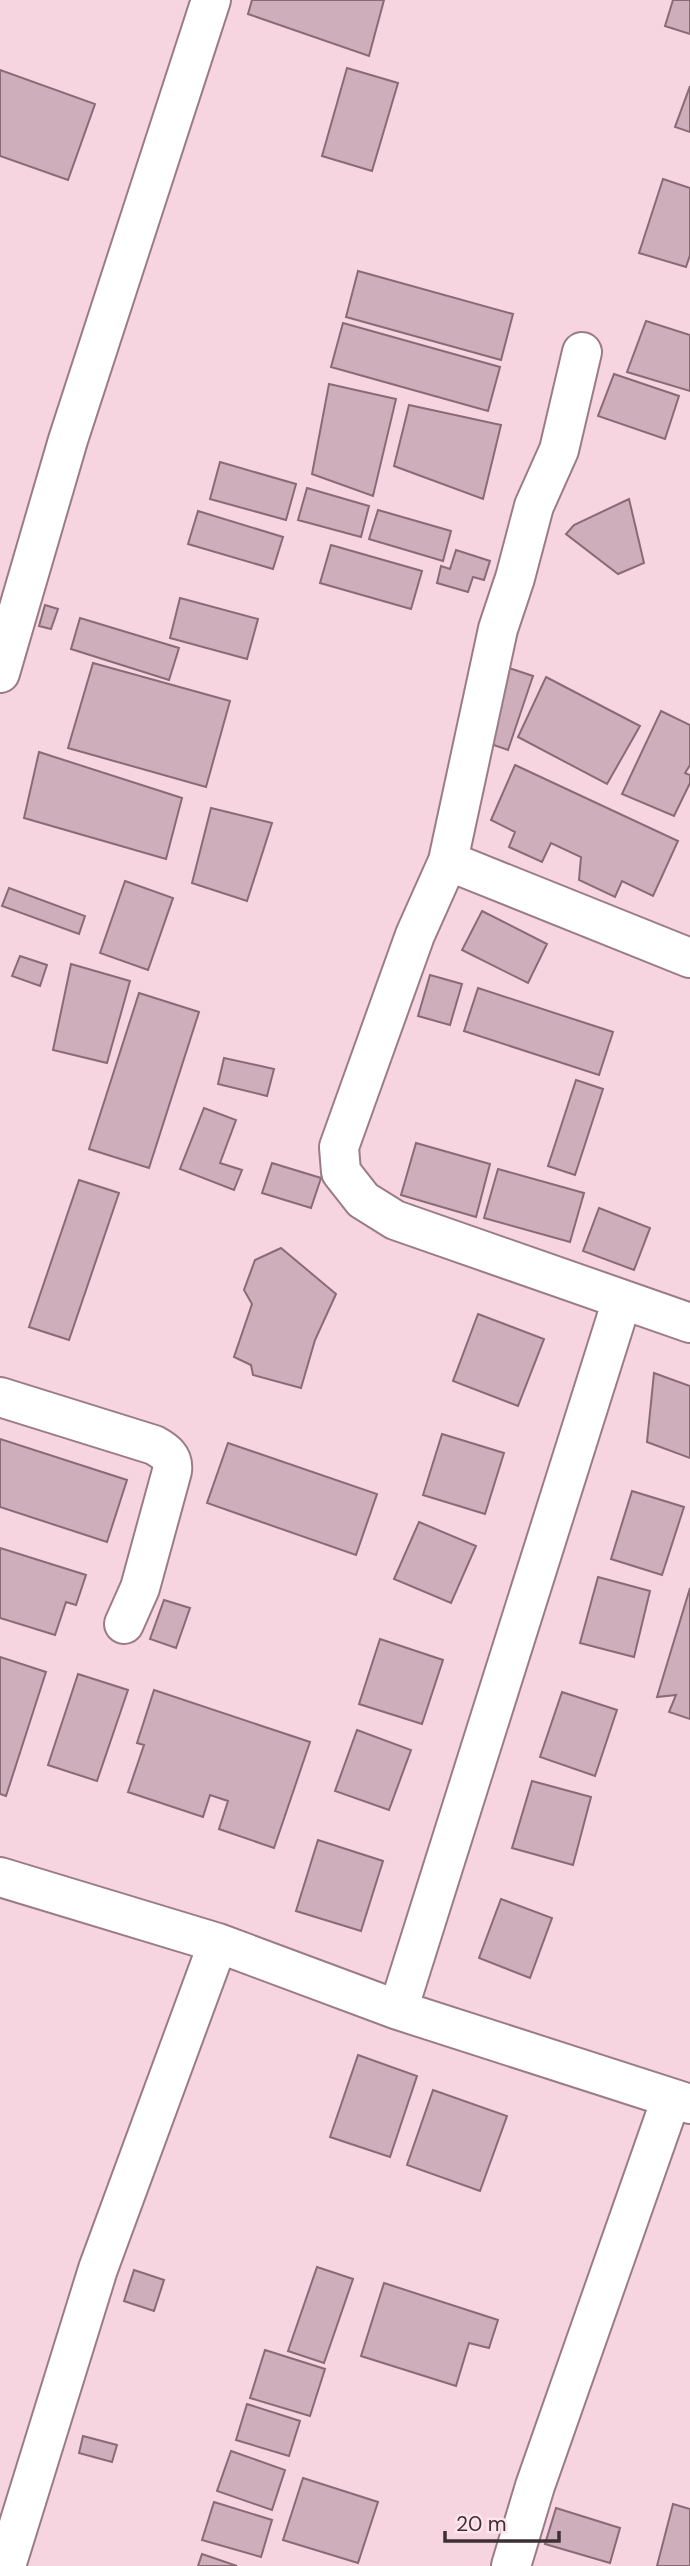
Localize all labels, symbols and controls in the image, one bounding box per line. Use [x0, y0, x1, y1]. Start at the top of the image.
scale bar [445, 2500, 559, 2544]
text: 20 m [456, 2510, 507, 2538]

